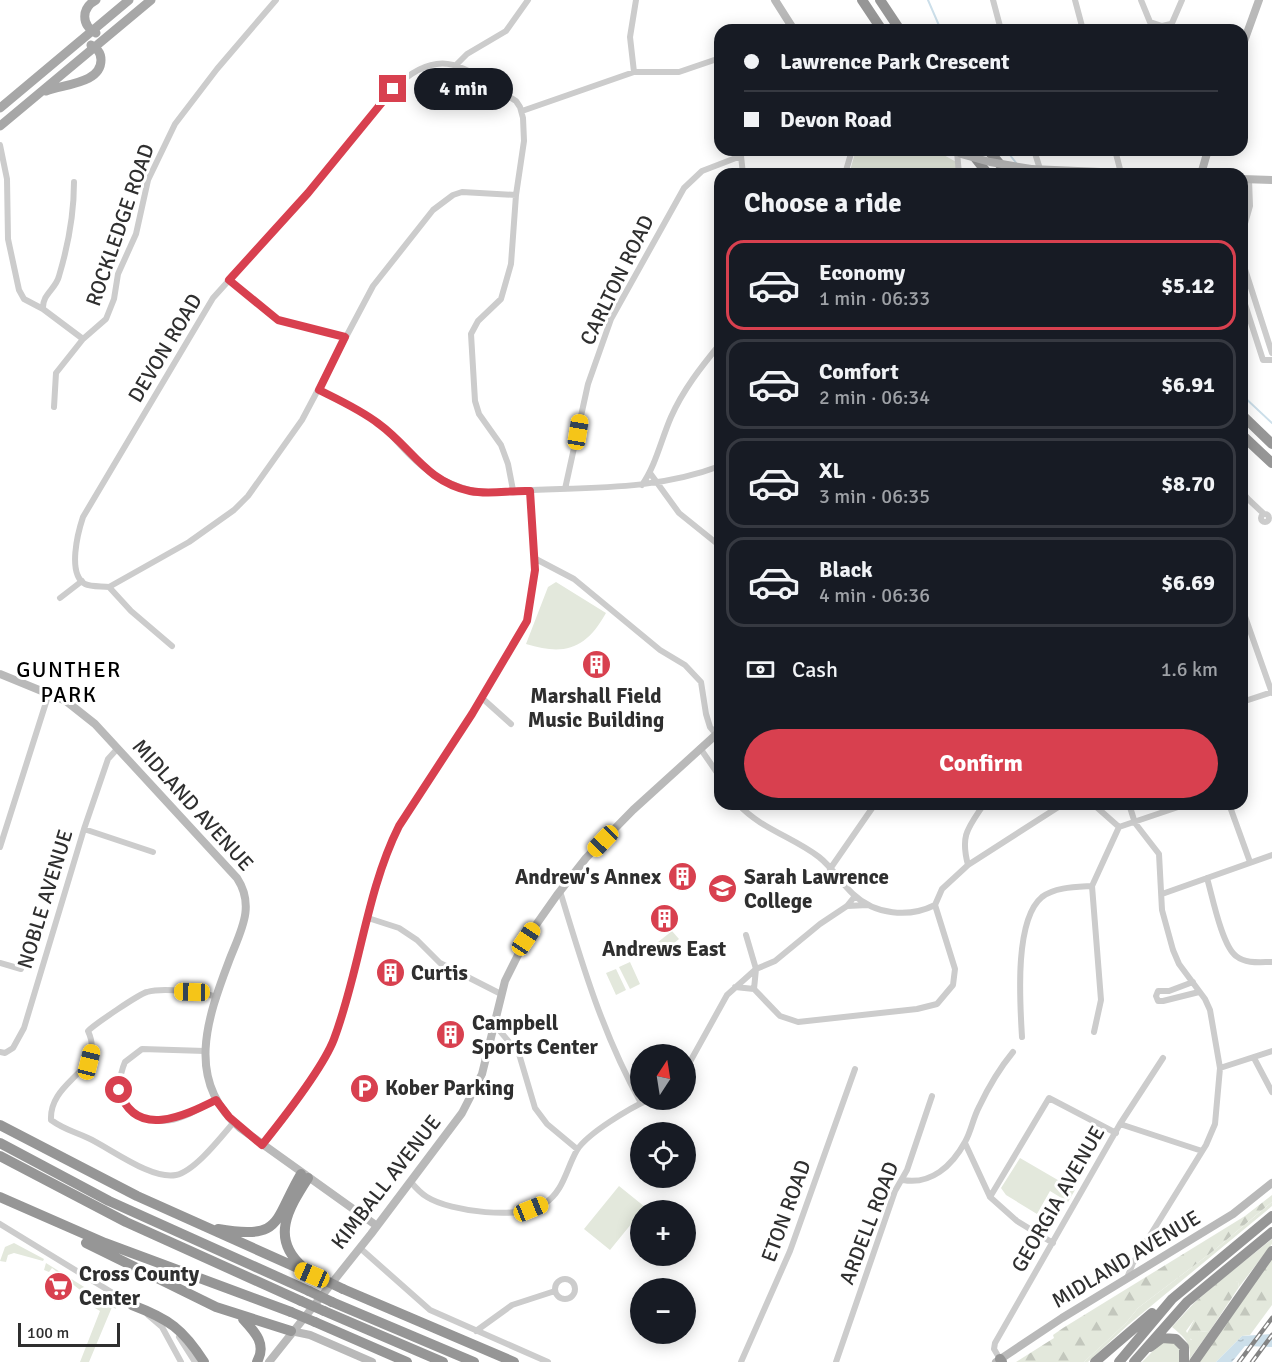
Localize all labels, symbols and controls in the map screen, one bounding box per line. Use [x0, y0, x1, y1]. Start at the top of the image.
text: Lawrence Park Crescent [780, 48, 1010, 75]
callout: 4 min [414, 68, 513, 110]
route end [379, 75, 406, 102]
text: 4 min [439, 76, 488, 101]
text: Devon Road [780, 106, 892, 133]
street label: ROCKLEDGE ROAD [80, 140, 160, 310]
text: Choose a ride [744, 187, 902, 220]
street label: CARLTON ROAD [574, 211, 660, 349]
icon: car [747, 258, 801, 312]
text: Economy [819, 259, 905, 286]
text: $5.12 [1161, 272, 1215, 299]
text: 1 min · 06:33 [819, 286, 930, 311]
street label: DEVON ROAD [122, 289, 208, 407]
icon: car [747, 357, 801, 411]
text: Comfort [819, 358, 899, 385]
text: $6.91 [1161, 371, 1215, 398]
text: 2 min · 06:34 [819, 385, 930, 410]
car [566, 413, 590, 451]
icon: car [747, 456, 801, 510]
text: XL [819, 457, 844, 484]
text: $8.70 [1161, 470, 1215, 497]
text: 3 min · 06:35 [819, 484, 930, 509]
icon: car [747, 555, 801, 609]
text: Black [819, 556, 873, 583]
text: $6.69 [1161, 569, 1215, 596]
text: 4 min · 06:36 [819, 583, 930, 608]
building icon: Marshall Field Music Building [580, 649, 612, 681]
icon: cash [744, 653, 777, 686]
district label: GUNTHER PARK [16, 656, 122, 708]
text: Cash [792, 656, 838, 683]
text: 1.6 km [1161, 657, 1218, 682]
place label: Marshall Field Music Building [528, 683, 664, 733]
button: Confirm [744, 729, 1218, 798]
street label: MIDLAND AVENUE [127, 734, 259, 876]
car [584, 822, 622, 860]
street label: NOBLE AVENUE [12, 826, 78, 972]
building icon: Andrew's Annex [666, 861, 698, 893]
place label: Andrew's Annex [515, 864, 662, 890]
place label: Sarah Lawrence College [744, 864, 889, 914]
school or university icon: Sarah Lawrence College [707, 873, 739, 905]
building icon: Andrews East [648, 902, 680, 934]
car [508, 919, 544, 959]
place label: Andrews East [602, 936, 726, 962]
building icon: Curtis [374, 957, 406, 989]
place label: Curtis [411, 960, 468, 986]
car [174, 983, 210, 1001]
place label: Campbell Sports Center [472, 1010, 599, 1060]
building icon: Campbell Sports Center [435, 1019, 467, 1051]
car [76, 1042, 102, 1082]
north arrow [630, 1044, 696, 1110]
map controls [630, 1044, 696, 1344]
parking icon: Kober Parking [348, 1072, 380, 1104]
place label: Kober Parking [385, 1075, 514, 1101]
route start [105, 1076, 132, 1103]
street label: KIMBALL AVENUE [326, 1110, 446, 1254]
street label: GEORGIA AVENUE [1006, 1121, 1110, 1277]
button: locate [630, 1122, 696, 1188]
street label: ETON ROAD [756, 1156, 816, 1266]
street label: ARDELL ROAD [834, 1158, 904, 1288]
car [511, 1194, 551, 1224]
button: + [630, 1200, 696, 1266]
street label: MIDLAND AVENUE [1047, 1204, 1205, 1314]
car [292, 1260, 332, 1290]
place label: Cross County Center [79, 1261, 200, 1311]
supermarket icon: Cross County Center [42, 1270, 74, 1302]
button: − [630, 1278, 696, 1344]
scale bar [18, 1320, 120, 1348]
text: 100 m [27, 1323, 69, 1343]

